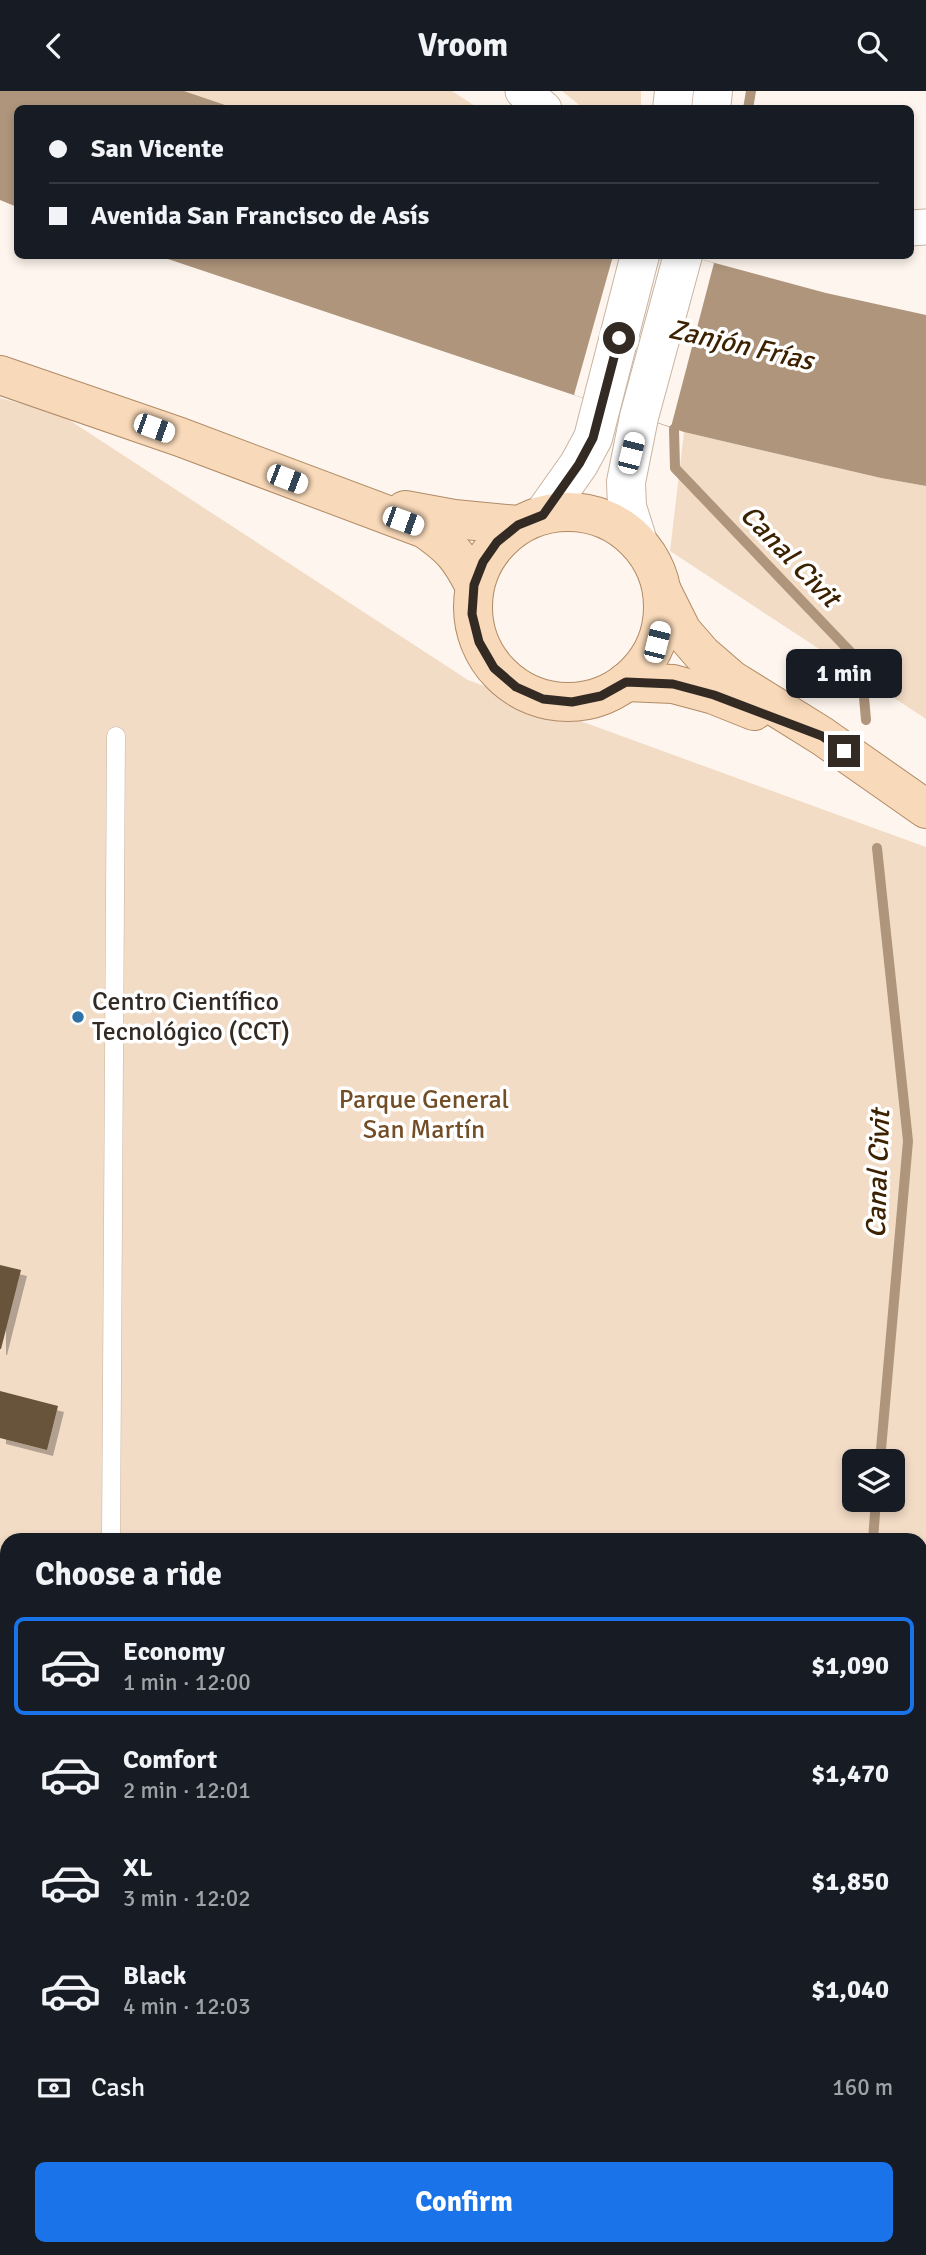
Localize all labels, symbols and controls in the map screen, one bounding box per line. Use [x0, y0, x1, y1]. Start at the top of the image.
text: Vroom [418, 26, 508, 65]
icon: back [35, 27, 73, 65]
icon: search [853, 27, 891, 65]
text: San Vicente [91, 133, 224, 165]
text: Avenida San Francisco de Asís [91, 200, 429, 232]
water label: Zanjón Frías [665, 312, 819, 379]
route start [603, 322, 635, 354]
car [131, 411, 178, 445]
car [616, 430, 647, 476]
car [264, 462, 311, 496]
water label: Canal Civit [733, 498, 849, 616]
car [380, 504, 427, 538]
car [642, 619, 673, 665]
callout: 1 min [786, 649, 902, 699]
text: 1 min [816, 659, 872, 688]
route end [828, 735, 860, 767]
place label: Centro Científico Tecnológico (CCT) [92, 986, 290, 1048]
marker: Centro Científico Tecnológico (CCT) [70, 1009, 86, 1025]
park label: Parque General San Martín [339, 1084, 509, 1146]
water label: Canal Civit [859, 1106, 897, 1239]
map controls [842, 1449, 905, 1512]
button: layers [842, 1449, 905, 1512]
text: Choose a ride [35, 1555, 222, 1594]
icon: car [39, 1635, 102, 1698]
text: Economy [123, 1636, 225, 1668]
text: $1,090 [811, 1650, 889, 1682]
text: 1 min · 12:00 [123, 1668, 251, 1697]
icon: car [39, 1743, 102, 1806]
text: Comfort [123, 1744, 217, 1776]
text: $1,470 [811, 1758, 889, 1790]
text: 2 min · 12:01 [123, 1776, 251, 1805]
icon: car [39, 1851, 102, 1914]
text: XL [123, 1852, 153, 1884]
text: $1,850 [811, 1866, 889, 1898]
text: 3 min · 12:02 [123, 1884, 251, 1913]
icon: car [39, 1959, 102, 2022]
text: Black [123, 1960, 186, 1992]
text: $1,040 [811, 1974, 889, 2006]
text: 4 min · 12:03 [123, 1992, 251, 2021]
icon: cash [35, 2069, 73, 2107]
text: Cash [91, 2072, 145, 2104]
text: 160 m [832, 2073, 893, 2102]
button: Confirm [35, 2162, 893, 2242]

